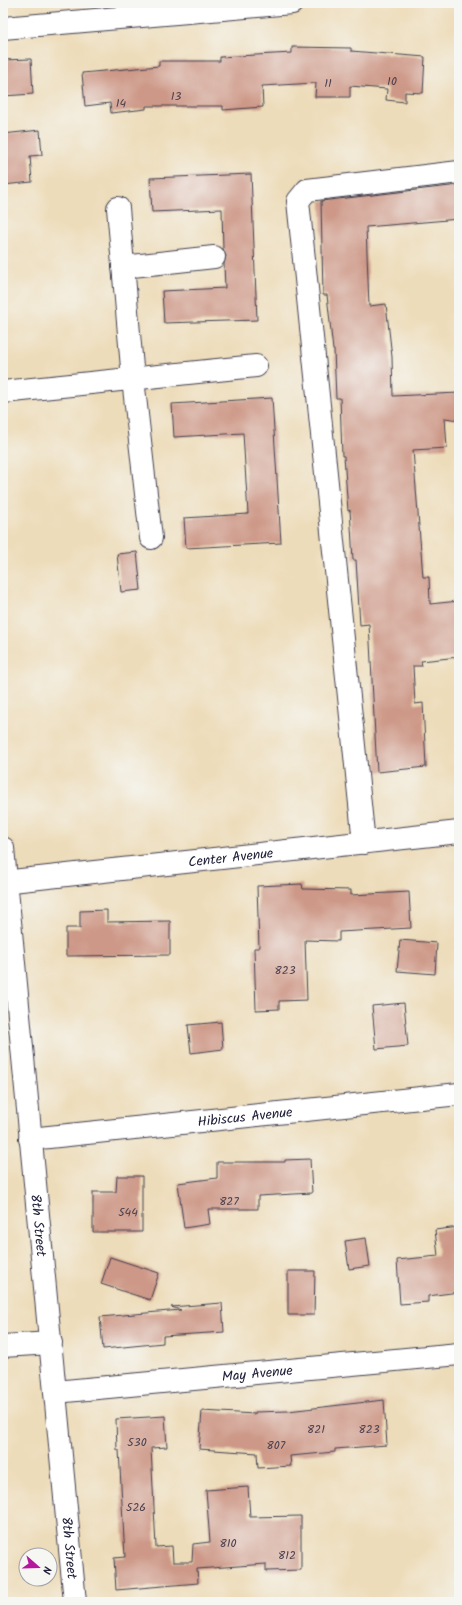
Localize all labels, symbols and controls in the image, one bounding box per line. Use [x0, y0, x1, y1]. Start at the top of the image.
house number: 10 [387, 72, 397, 91]
house number: 11 [324, 74, 332, 93]
house number: 13 [171, 87, 181, 106]
house number: 14 [116, 94, 127, 113]
street label: Center Avenue [187, 842, 275, 874]
house number: 823 [274, 961, 296, 980]
street label: Hibiscus Avenue [196, 1101, 294, 1133]
house number: 827 [219, 1192, 239, 1211]
street label: 8th Street [24, 1193, 52, 1258]
house number: 544 [118, 1203, 138, 1222]
street label: May Avenue [221, 1360, 294, 1388]
house number: 821 [307, 1420, 325, 1439]
house number: 823 [358, 1420, 380, 1439]
house number: 530 [127, 1433, 147, 1452]
house number: 807 [267, 1436, 286, 1455]
house number: 526 [126, 1498, 146, 1517]
street label: 8th Street [55, 1516, 83, 1581]
house number: 810 [220, 1534, 237, 1553]
house number: 812 [278, 1546, 296, 1565]
north arrow [18, 1547, 58, 1587]
text: N [37, 1564, 56, 1576]

